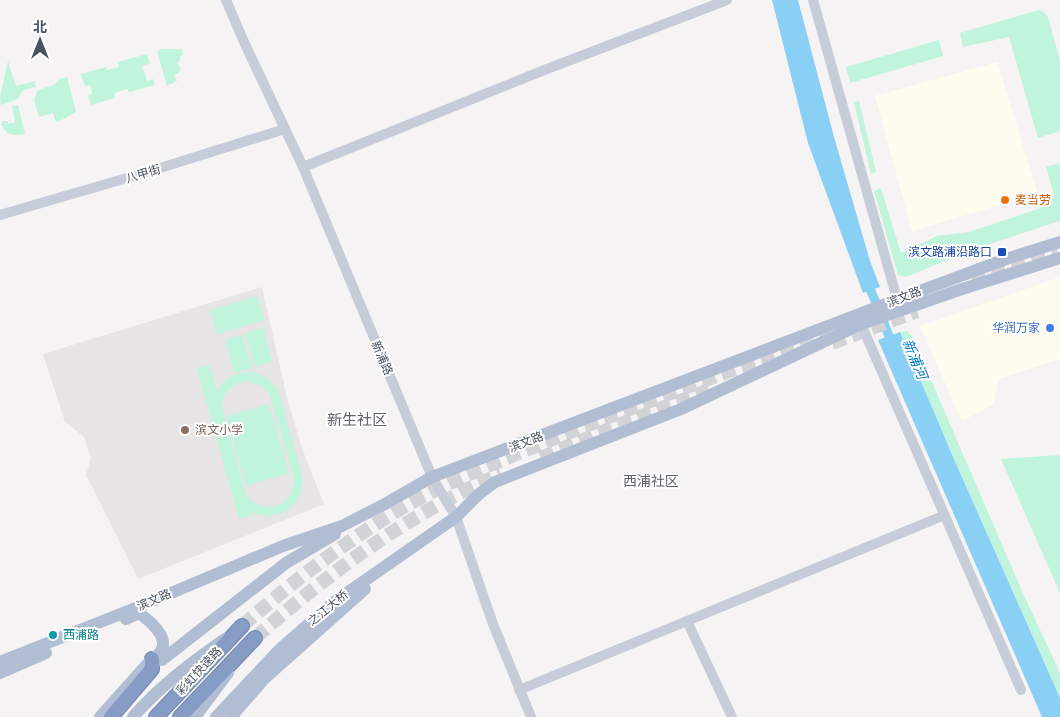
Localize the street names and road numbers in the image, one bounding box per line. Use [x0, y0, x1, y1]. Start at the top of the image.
street label: 八甲街 [124, 162, 162, 186]
street label: 滨文路 [885, 284, 923, 310]
street label: 新浦路 [369, 339, 395, 377]
street label: 滨文路 [507, 429, 545, 455]
street label: 滨文路 [135, 587, 173, 613]
street label: 之江大桥 [305, 587, 351, 629]
street label: 彩虹快速路 [173, 644, 225, 698]

